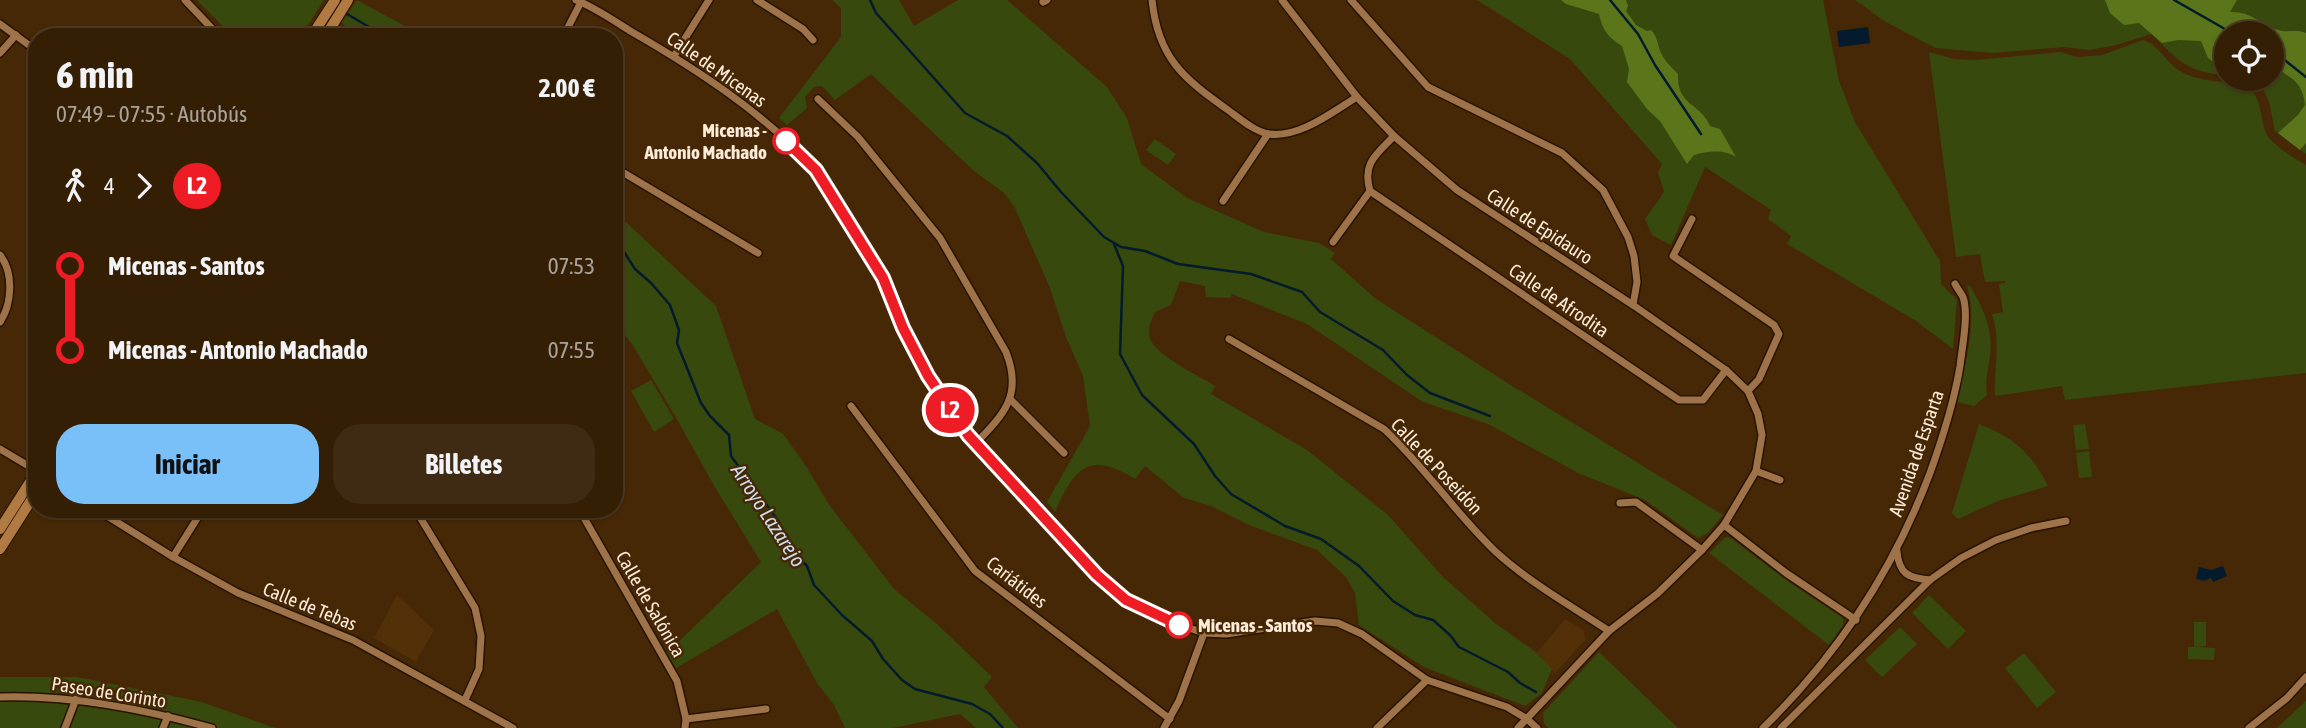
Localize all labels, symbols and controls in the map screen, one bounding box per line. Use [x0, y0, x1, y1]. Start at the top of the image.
map controls [2214, 21, 2284, 91]
button: locate [2214, 21, 2284, 91]
street label: Calle de Micenas [663, 27, 771, 112]
text: 6 min [56, 53, 134, 96]
text: 2.00 € [538, 73, 595, 103]
text: 07:49 – 07:55 · Autobús [56, 101, 247, 127]
place label: Micenas - Antonio Machado [644, 119, 767, 163]
marker: Micenas - Antonio Machado [773, 128, 799, 154]
icon: walk [56, 167, 94, 205]
icon: forward [125, 167, 163, 205]
text: L2 [187, 172, 207, 199]
text: 4 [104, 173, 115, 199]
street label: Calle de Epidauro [1483, 184, 1597, 268]
text: Micenas - Santos [108, 251, 265, 281]
text: 07:53 [548, 253, 595, 279]
street label: Calle de Afrodita [1505, 259, 1613, 341]
text: Micenas - Antonio Machado [108, 335, 368, 365]
text: 07:55 [548, 337, 595, 363]
line badge: L2 [918, 387, 982, 433]
street label: Avenida de Esparta [1884, 387, 1948, 519]
text: L2 [940, 396, 960, 423]
street label: Calle de Poseidón [1387, 413, 1487, 519]
button: Iniciar [56, 424, 319, 504]
button: Billetes [333, 424, 595, 504]
water label: Arroyo Lazarejo [726, 458, 811, 571]
street label: Calle de Salónica [612, 547, 690, 661]
street label: Cariátides [982, 552, 1052, 613]
street label: Calle de Tebas [260, 577, 360, 635]
marker: Micenas - Santos [1166, 612, 1192, 638]
place label: Micenas - Santos [1198, 614, 1313, 636]
street label: Paseo de Corinto [50, 672, 168, 712]

